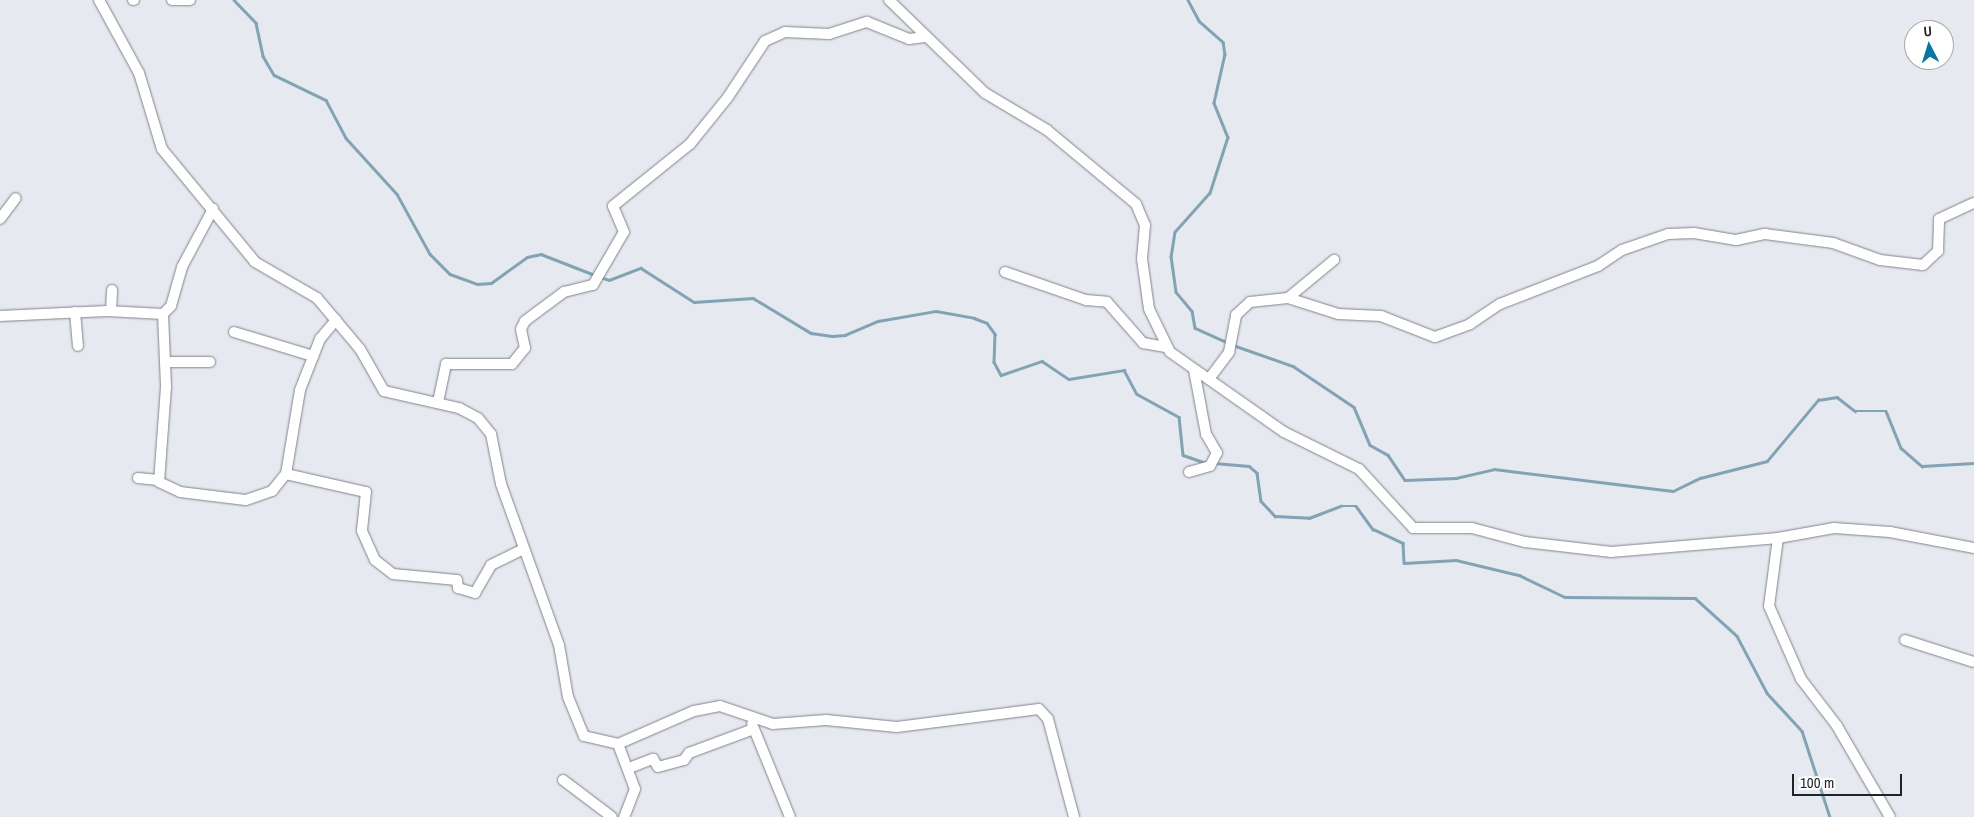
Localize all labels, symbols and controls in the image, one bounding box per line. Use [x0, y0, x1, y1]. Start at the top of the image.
north arrow [1904, 20, 1954, 70]
text: U [1923, 22, 1933, 40]
scale bar [1794, 764, 1904, 796]
text: 100 m [1800, 772, 1834, 793]

